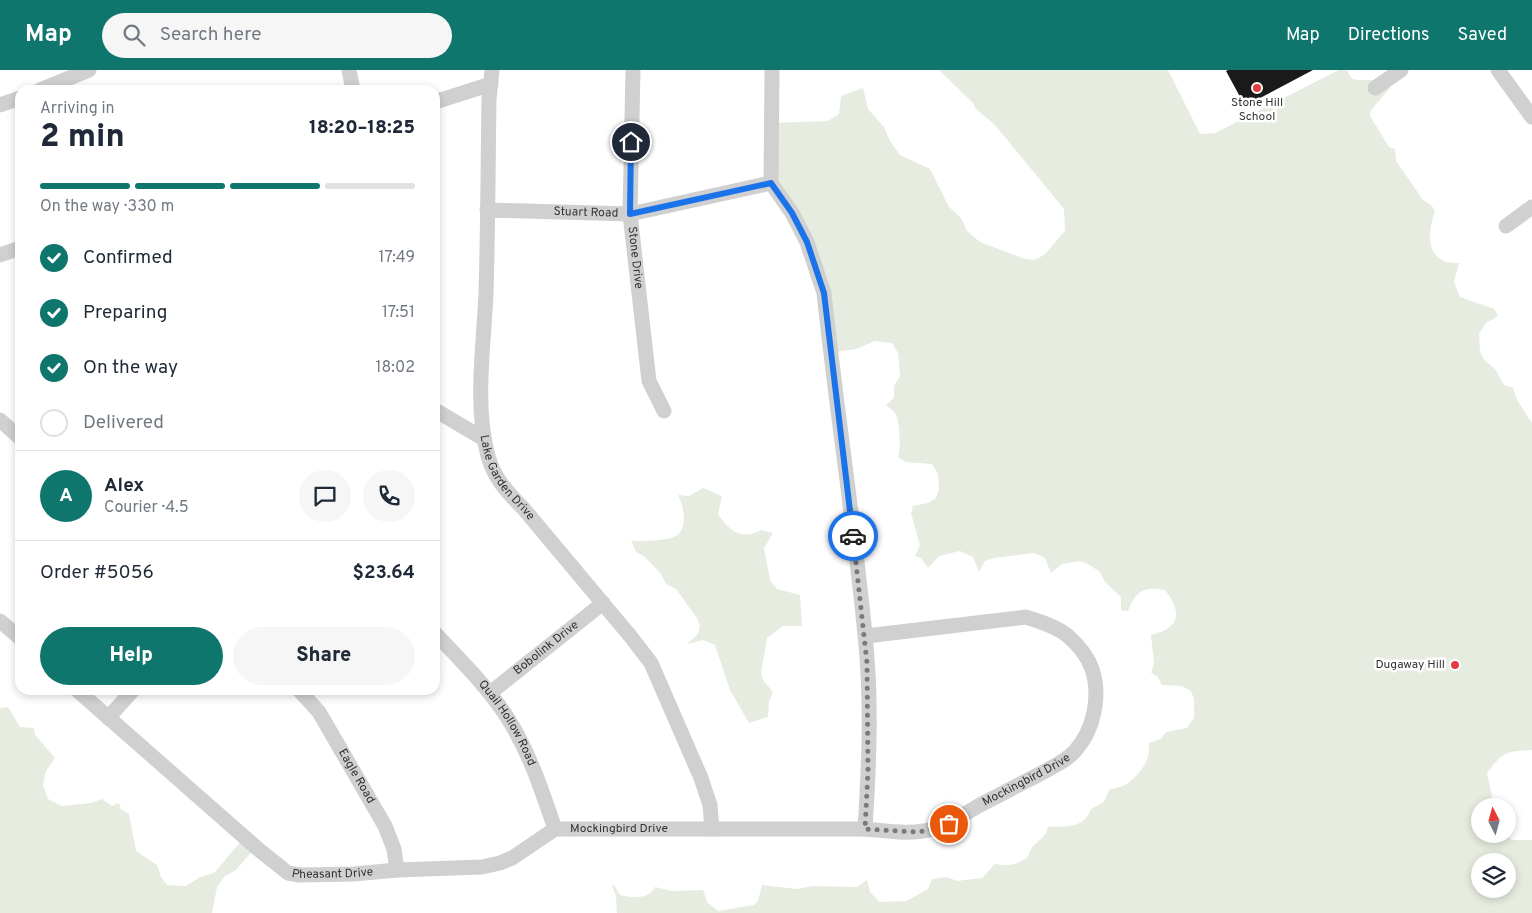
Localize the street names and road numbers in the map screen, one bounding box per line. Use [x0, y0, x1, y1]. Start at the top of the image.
street label: Stuart Road [553, 204, 619, 222]
street label: Stone Drive [623, 226, 646, 290]
street label: Lake Garden Drive [476, 434, 538, 524]
street label: Bobolink Drive [510, 617, 582, 679]
street label: Quail Hollow Road [474, 677, 539, 768]
street label: Eagle Road [334, 746, 378, 807]
street label: Mockingbird Drive [980, 750, 1074, 810]
street label: Mockingbird Drive [570, 821, 668, 837]
street label: Pheasant Drive [290, 864, 374, 883]

